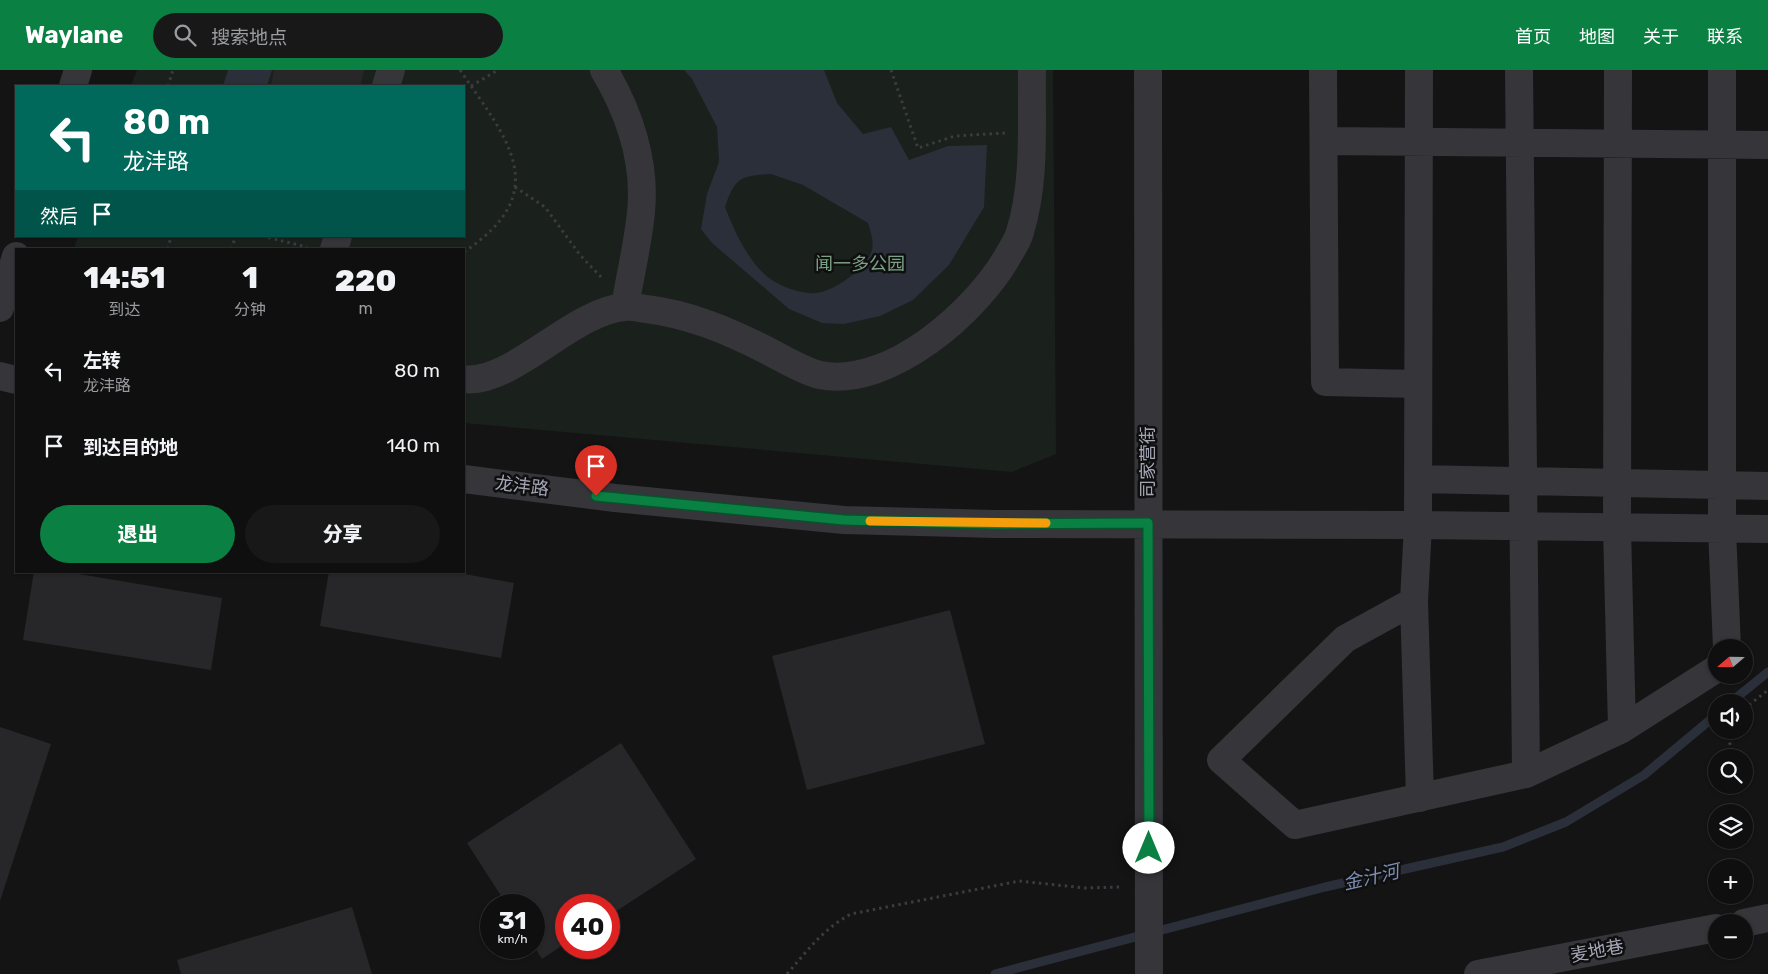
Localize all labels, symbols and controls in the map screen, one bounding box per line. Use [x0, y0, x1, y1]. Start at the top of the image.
search box [153, 13, 503, 58]
text: Waylane [25, 21, 123, 49]
icon: search [171, 21, 199, 49]
text: 搜索地点 [211, 26, 287, 49]
text: 首页 [1515, 26, 1551, 48]
text: 地图 [1579, 26, 1615, 48]
text: 关于 [1643, 26, 1679, 48]
text: 联系 [1707, 26, 1743, 48]
text: 80 m [123, 101, 210, 143]
icon: left [40, 105, 105, 170]
text: 龙沣路 [123, 148, 189, 175]
icon: arrive [88, 200, 116, 228]
text: 然后 [40, 205, 78, 228]
park label: 闻一多公园 [815, 253, 905, 275]
text: 14:51 [84, 260, 166, 296]
text: 1 [242, 260, 258, 296]
text: 220 [335, 263, 396, 299]
text: m [358, 299, 373, 318]
text: 到达 [109, 300, 141, 319]
text: 分钟 [234, 300, 266, 319]
text: 左转 [83, 349, 121, 372]
icon: left [40, 357, 68, 385]
text: 80 m [394, 359, 440, 382]
text: 龙沣路 [83, 376, 131, 395]
street label: 司家营街 [1137, 426, 1159, 498]
icon: arrive [40, 432, 68, 460]
text: 140 m [386, 434, 440, 457]
text: 到达目的地 [83, 436, 178, 459]
pin [575, 445, 617, 496]
icon: arrive [582, 452, 610, 480]
street label: 龙沣路 [494, 472, 550, 500]
button: 退出 [40, 505, 235, 563]
button: 分享 [245, 505, 440, 563]
north arrow [1708, 639, 1752, 684]
map controls [1708, 639, 1753, 959]
button: sound [1708, 694, 1753, 739]
button: search [1708, 749, 1753, 794]
button: layers [1708, 804, 1753, 849]
position arrow [1122, 821, 1174, 873]
water label: 金汁河 [1341, 858, 1405, 895]
button: + [1708, 859, 1753, 904]
speed limit sign: 40 [555, 894, 620, 959]
text: 31 [498, 906, 527, 935]
button: − [1708, 914, 1753, 959]
text: km/h [498, 932, 527, 946]
street label: 麦地巷 [1568, 935, 1626, 967]

